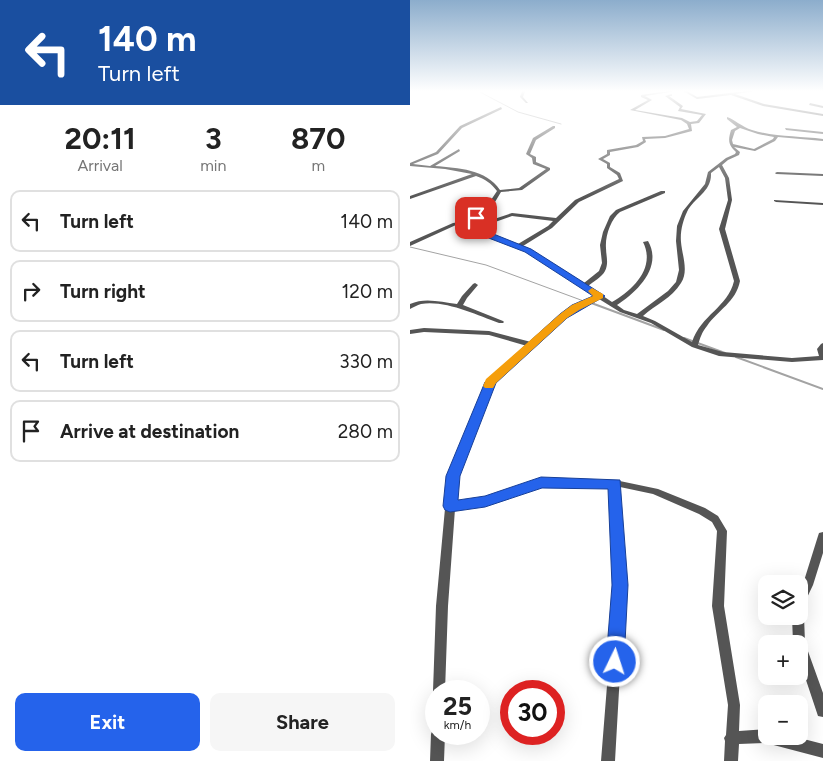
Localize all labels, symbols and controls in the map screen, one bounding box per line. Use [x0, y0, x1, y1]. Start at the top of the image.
text: 140 m [98, 18, 196, 60]
icon: left [15, 20, 80, 85]
text: Turn left [98, 60, 180, 87]
text: 20:11 [65, 120, 136, 157]
text: 3 [205, 120, 222, 157]
text: 870 [291, 120, 345, 157]
text: Arrival [78, 156, 123, 175]
text: min [200, 156, 226, 175]
text: m [311, 156, 325, 175]
pin [455, 197, 497, 239]
icon: arrive [462, 204, 490, 232]
icon: left [17, 207, 45, 235]
text: Turn left [60, 210, 134, 233]
text: 140 m [340, 210, 393, 233]
icon: right [17, 277, 45, 305]
text: Turn right [60, 280, 146, 303]
text: 120 m [341, 280, 393, 303]
icon: left [17, 347, 45, 375]
text: Turn left [60, 350, 134, 373]
text: 330 m [339, 350, 393, 373]
icon: arrive [17, 417, 45, 445]
text: Arrive at destination [60, 420, 239, 443]
text: 280 m [338, 420, 393, 443]
map controls [758, 575, 808, 745]
button: layers [758, 575, 808, 625]
position arrow [588, 635, 640, 687]
button: + [758, 635, 808, 685]
speed limit sign: 30 [500, 680, 565, 745]
text: 25 [443, 691, 472, 721]
button: Exit [15, 693, 200, 751]
button: Share [210, 693, 395, 751]
button: − [758, 695, 808, 745]
text: km/h [444, 718, 471, 732]

